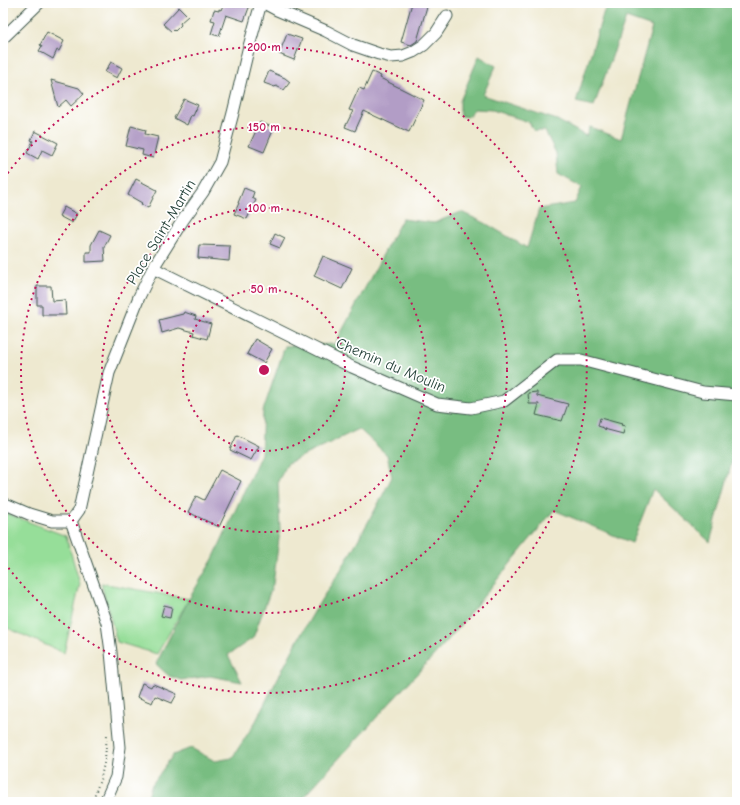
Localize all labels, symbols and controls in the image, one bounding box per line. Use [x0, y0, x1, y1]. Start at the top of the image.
text: 200 m [247, 40, 281, 54]
text: 150 m [248, 120, 280, 134]
street label: Place Saint-Martin [123, 176, 199, 288]
text: 100 m [248, 201, 280, 215]
text: 50 m [250, 282, 278, 296]
street label: Chemin du Moulin [333, 334, 449, 396]
centre of rings [257, 363, 271, 377]

